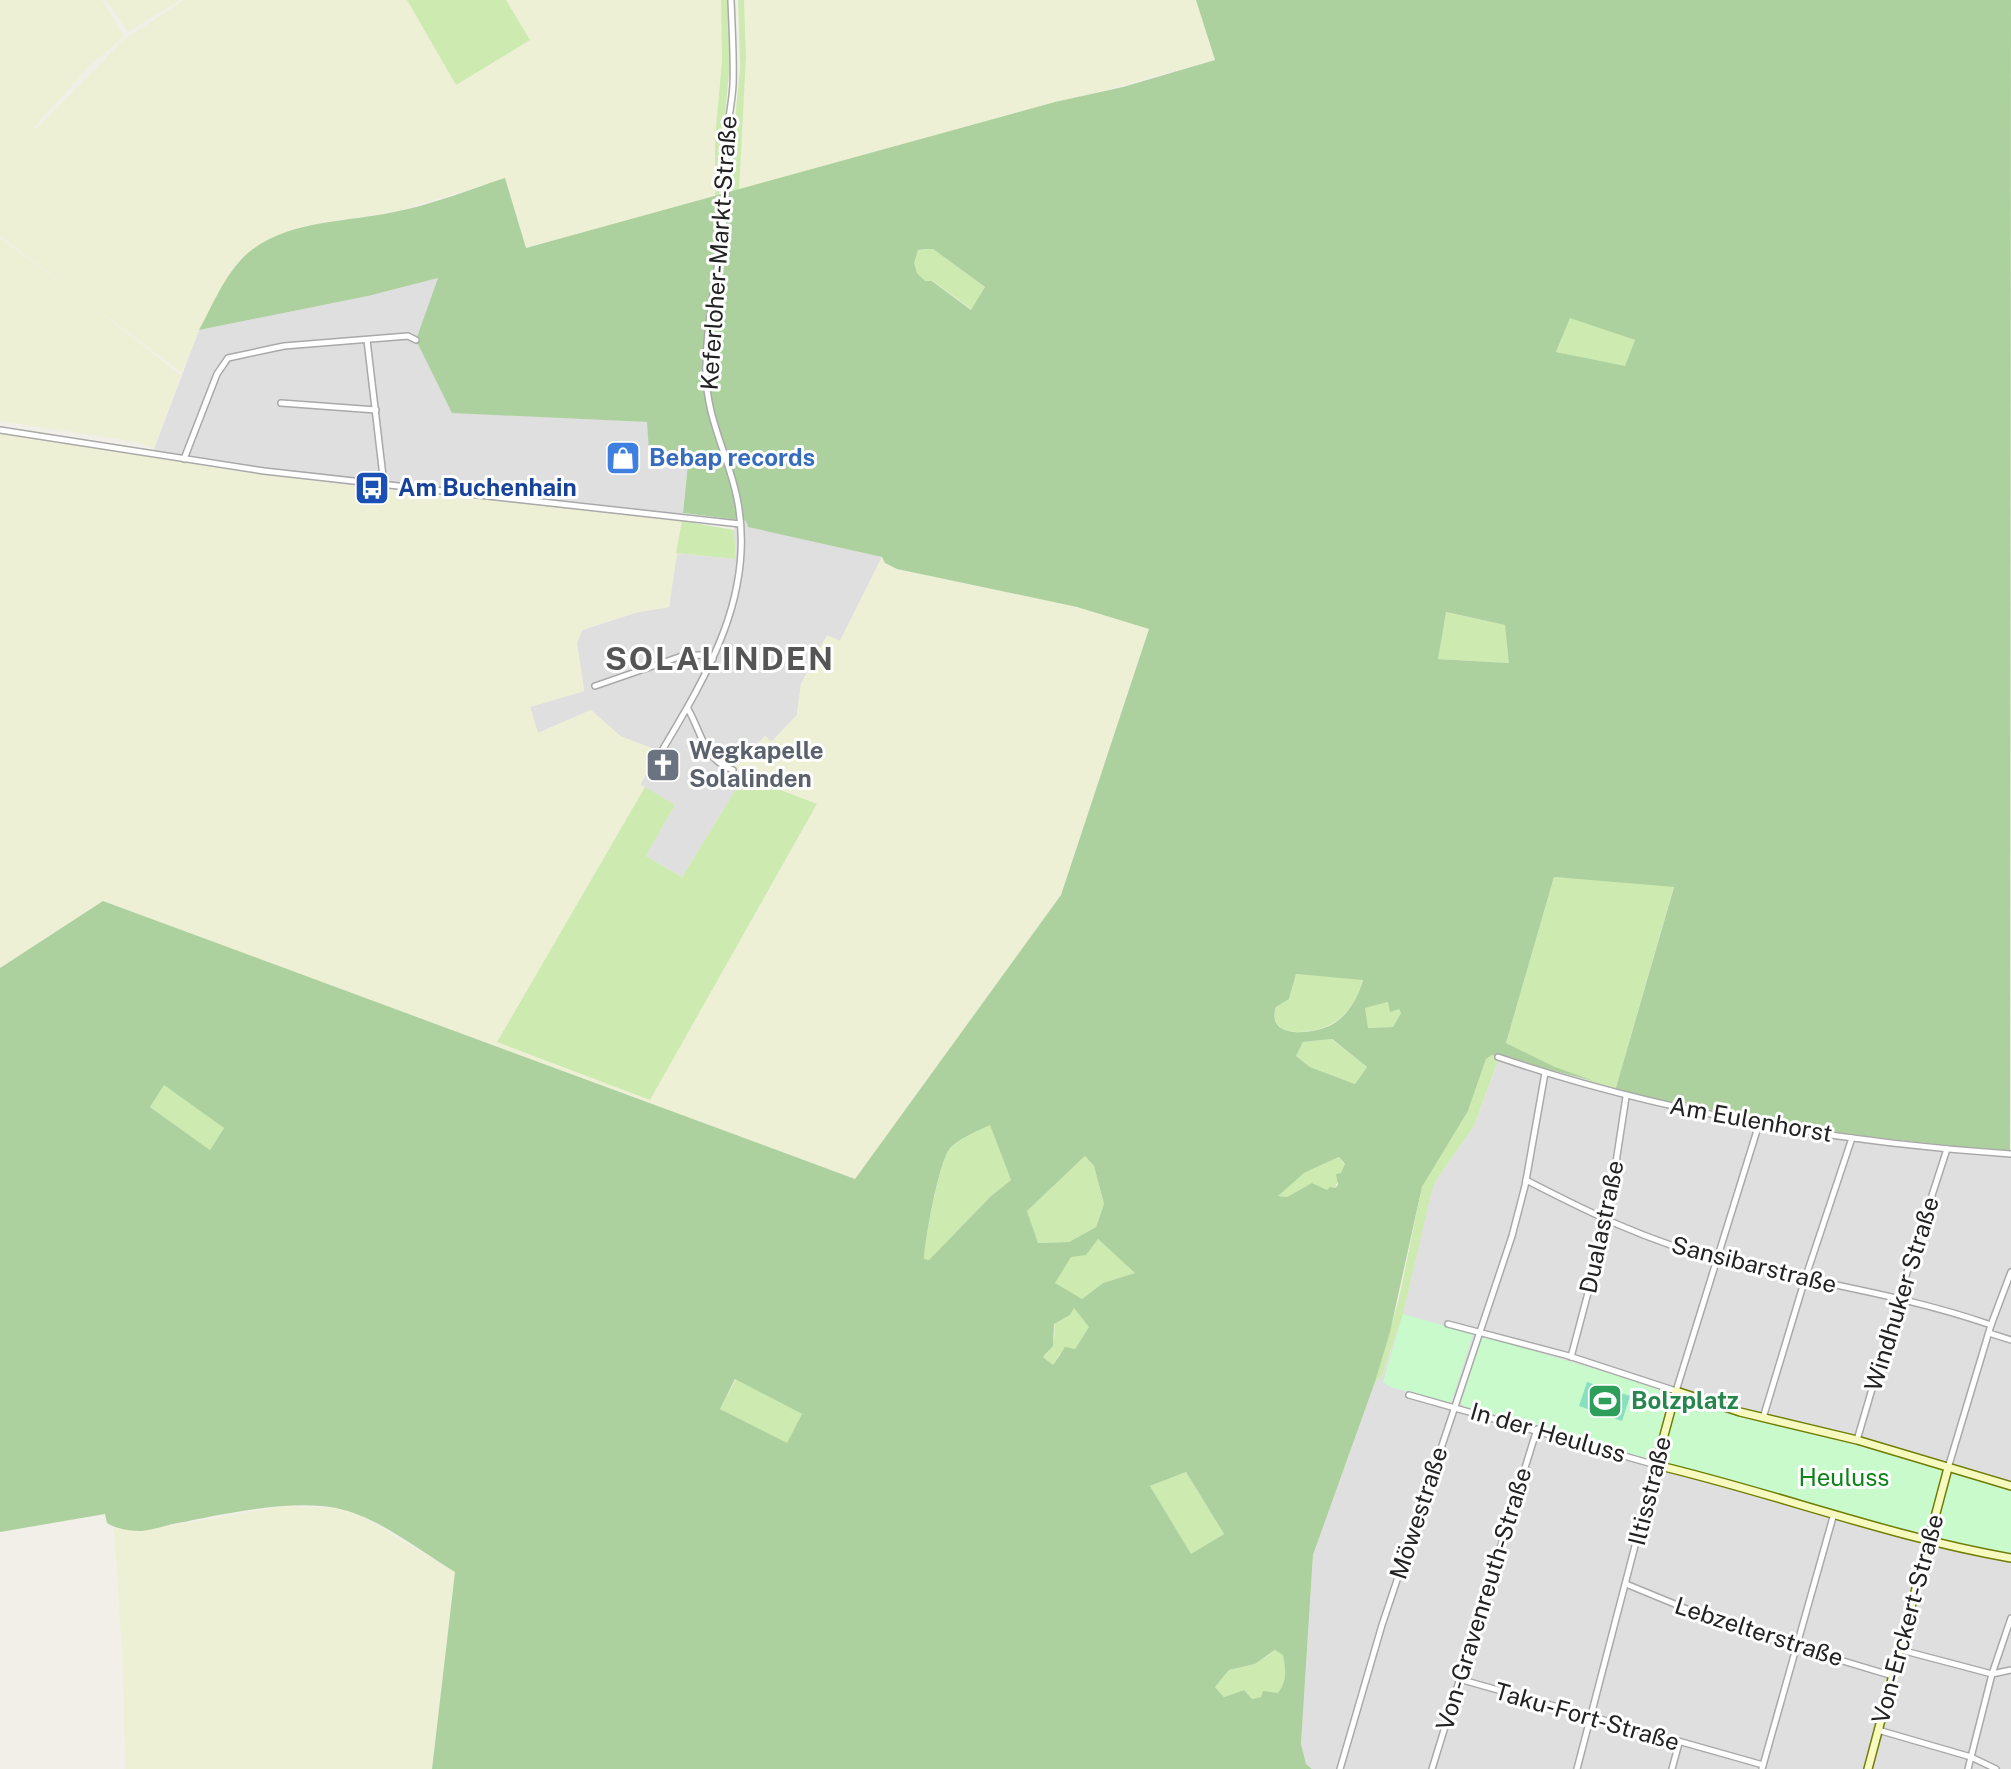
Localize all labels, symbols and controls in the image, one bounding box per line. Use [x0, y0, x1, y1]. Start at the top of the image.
street label: Keferloher-Markt-Straße [694, 115, 742, 391]
shop icon: Bebap records [604, 439, 642, 477]
place label: Bebap records [649, 443, 815, 471]
bus stop icon: Am Buchenhain [353, 469, 391, 507]
place label: Am Buchenhain [398, 473, 577, 501]
district label: SOLALINDEN [605, 640, 835, 677]
place label: Wegkapelle Solalinden [689, 736, 824, 792]
church icon: Wegkapelle Solalinden [644, 746, 682, 784]
street label: Am Eulenhorst [1668, 1091, 1835, 1147]
street label: Dualastraße [1573, 1158, 1629, 1296]
street label: Windhuker Straße [1858, 1193, 1944, 1394]
street label: Sansibarstraße [1669, 1230, 1840, 1298]
sports icon: Bolzplatz [1586, 1382, 1624, 1420]
place label: Bolzplatz [1631, 1386, 1739, 1414]
street label: In der Heuluss [1467, 1396, 1629, 1468]
street label: Iltisstraße [1622, 1433, 1676, 1548]
street label: Möwestraße [1383, 1443, 1453, 1582]
park label: Heuluss [1799, 1463, 1889, 1491]
street label: Von-Gravenreuth-Straße [1430, 1464, 1536, 1734]
street label: Von-Erckert-Straße [1866, 1511, 1948, 1727]
street label: Lebzelterstraße [1672, 1591, 1847, 1671]
street label: Taku-Fort-Straße [1492, 1676, 1683, 1756]

